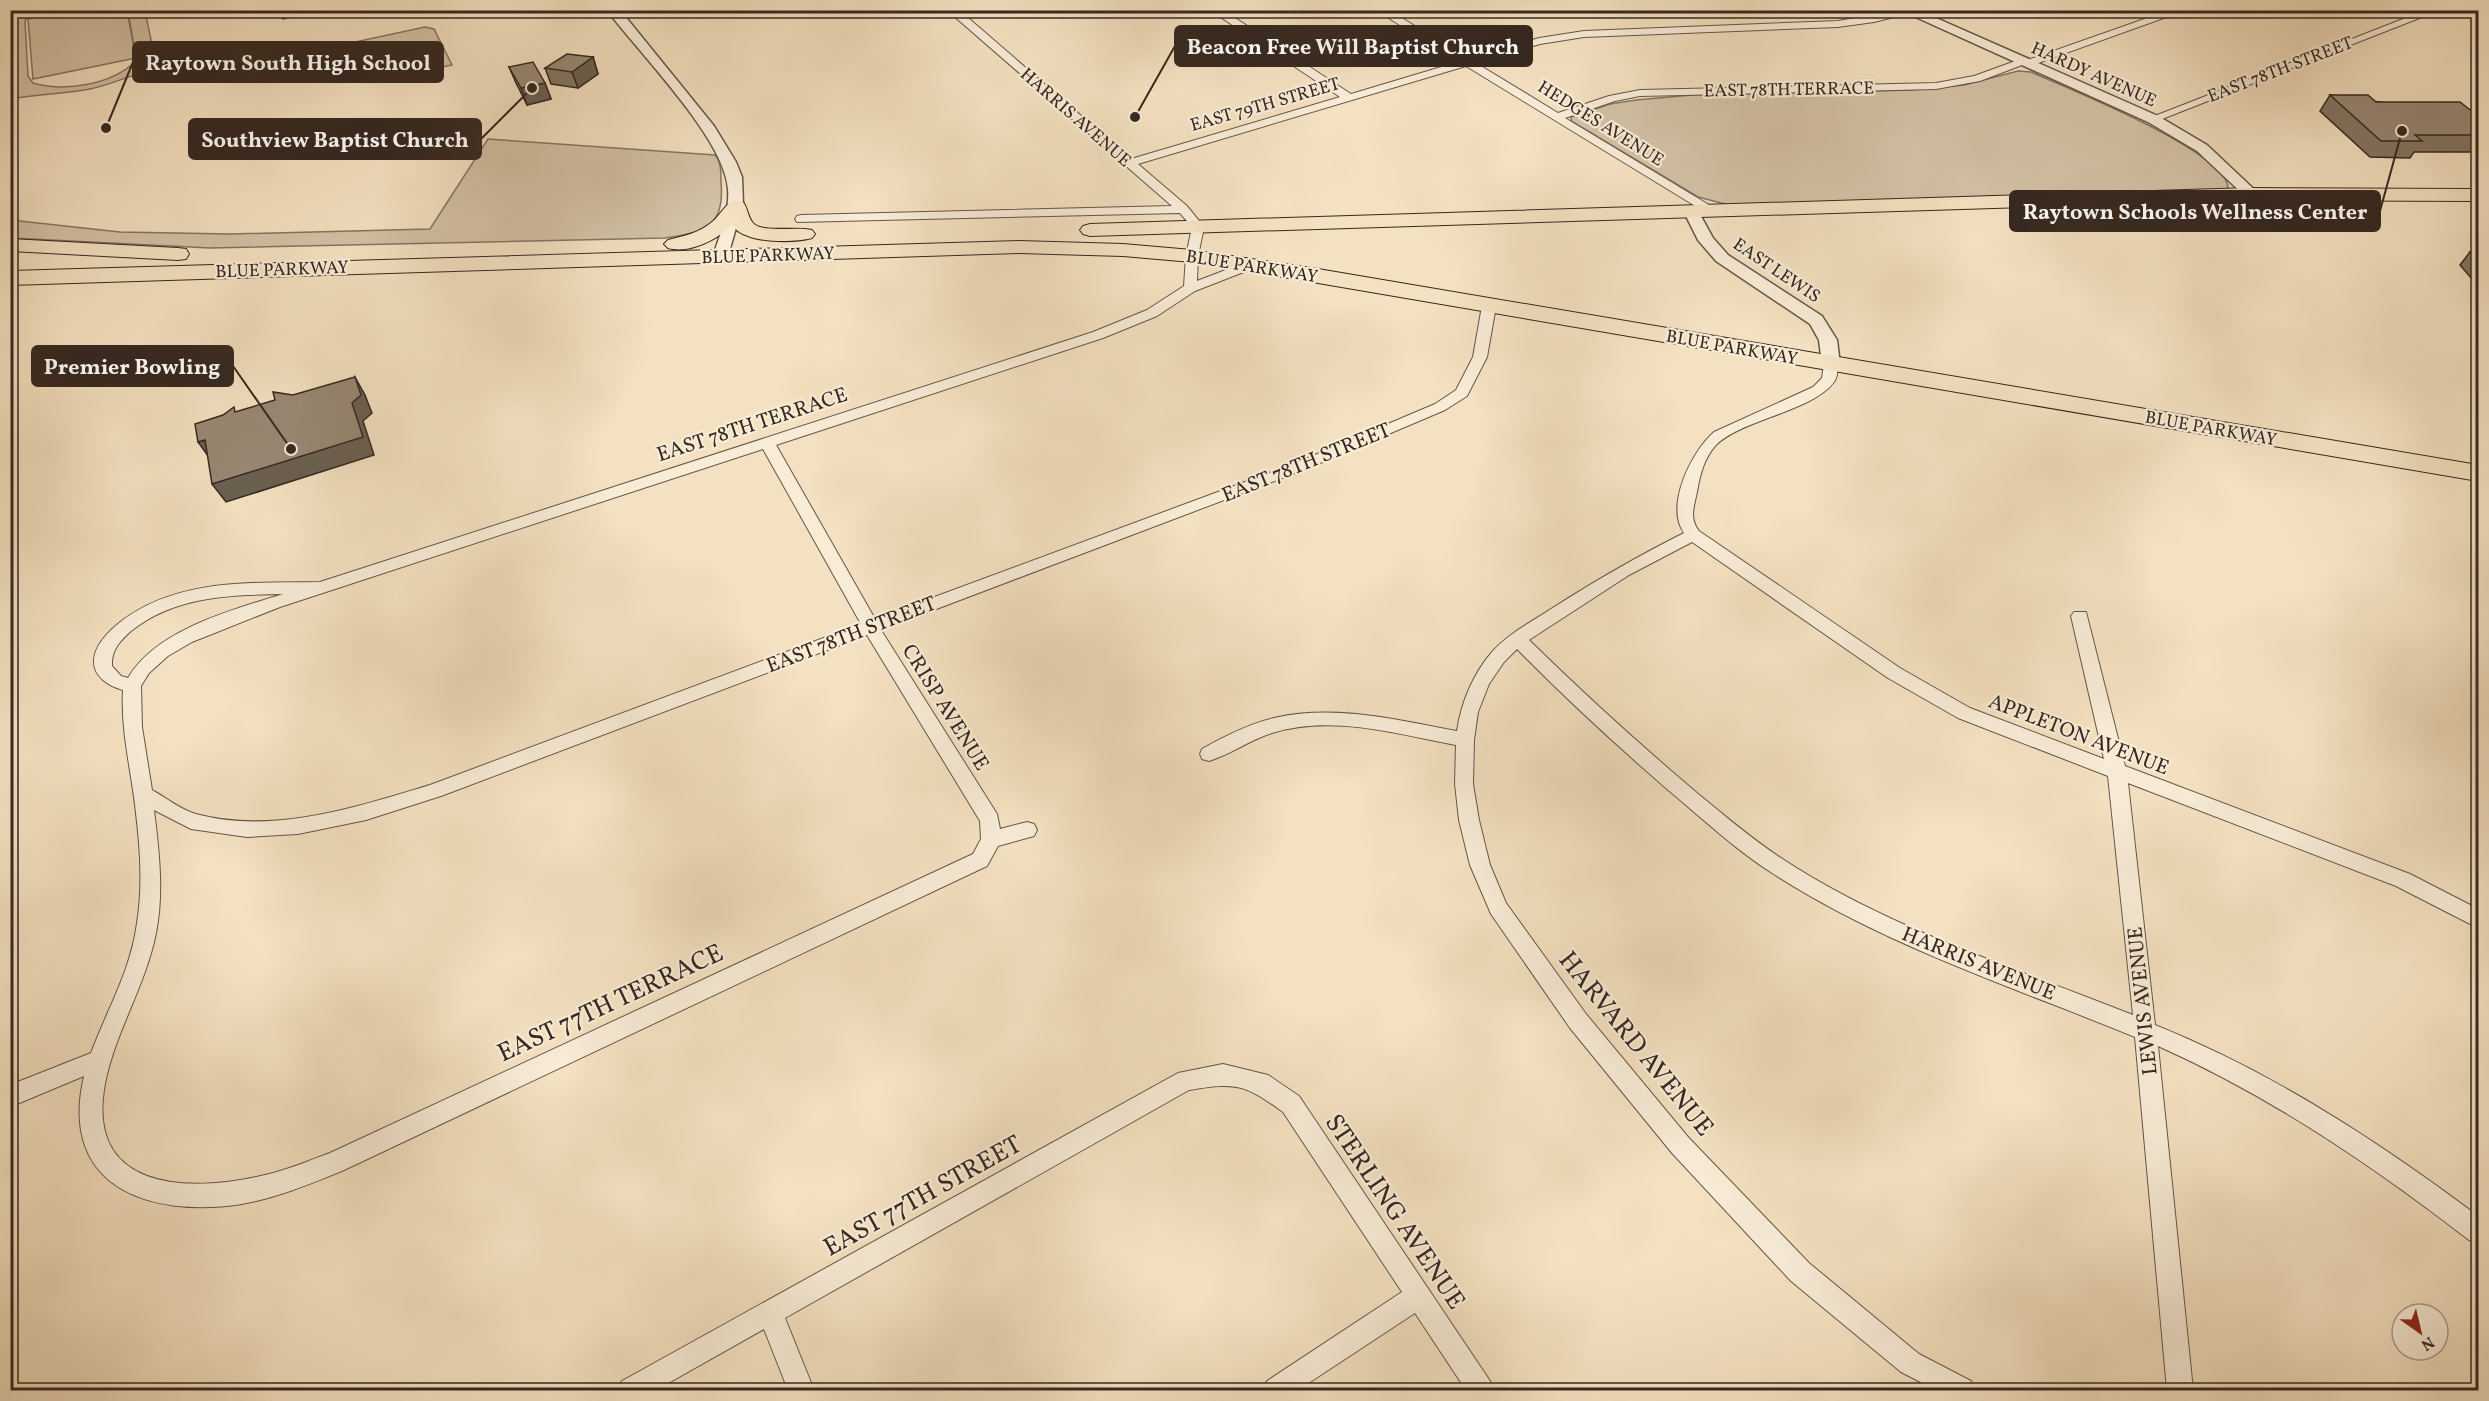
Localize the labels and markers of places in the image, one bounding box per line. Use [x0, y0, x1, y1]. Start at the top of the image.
callout: Beacon Free Will Baptist Church [1175, 26, 1532, 66]
callout: Raytown South High School [133, 42, 443, 82]
callout: Southview Baptist Church [189, 119, 481, 159]
callout: Raytown Schools Wellness Center [2010, 191, 2380, 231]
callout: Premier Bowling [32, 346, 233, 386]

